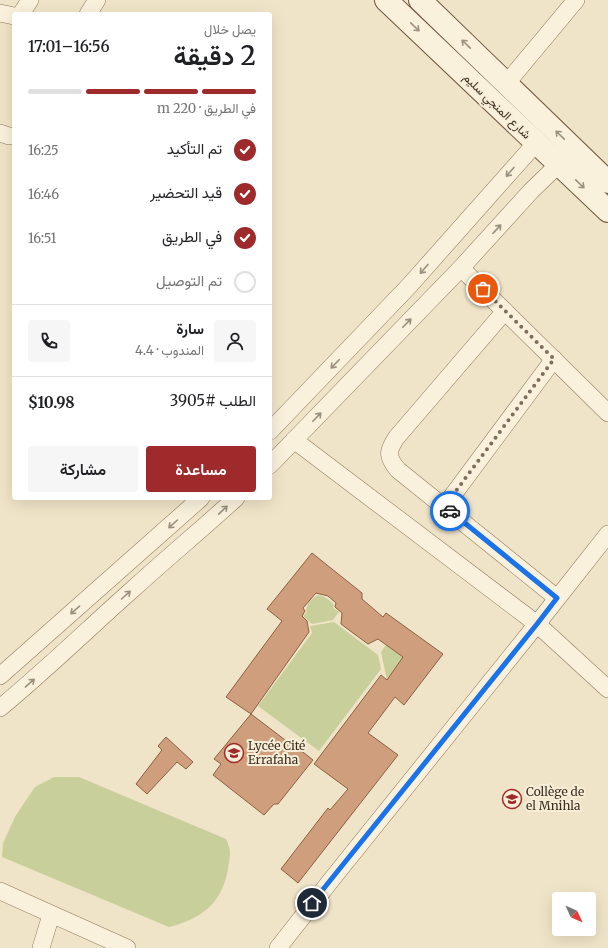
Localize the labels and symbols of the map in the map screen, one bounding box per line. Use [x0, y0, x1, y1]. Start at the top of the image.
one-way arrow [410, 22, 420, 32]
one-way arrow [462, 40, 472, 50]
street label: شارع المنجي سليم [458, 70, 534, 144]
one-way arrow [555, 130, 565, 140]
one-way arrow [505, 167, 515, 177]
one-way arrow [575, 179, 585, 189]
one-way arrow [492, 224, 501, 234]
one-way arrow [419, 264, 428, 275]
pin [466, 272, 500, 306]
one-way arrow [402, 318, 412, 328]
one-way arrow [330, 359, 339, 369]
one-way arrow [312, 412, 322, 422]
courier [430, 491, 470, 531]
one-way arrow [218, 505, 229, 514]
one-way arrow [167, 520, 178, 529]
one-way arrow [121, 591, 131, 600]
one-way arrow [70, 606, 80, 615]
one-way arrow [24, 678, 35, 687]
place label: Lycée Cité Errafaha [248, 738, 305, 767]
school or university icon: Lycée Cité Errafaha [223, 742, 245, 764]
place label: Collège de el Mnihla [526, 784, 584, 813]
school or university icon: Collège de el Mnihla [501, 788, 523, 810]
pin [295, 886, 329, 920]
north arrow [552, 892, 596, 936]

